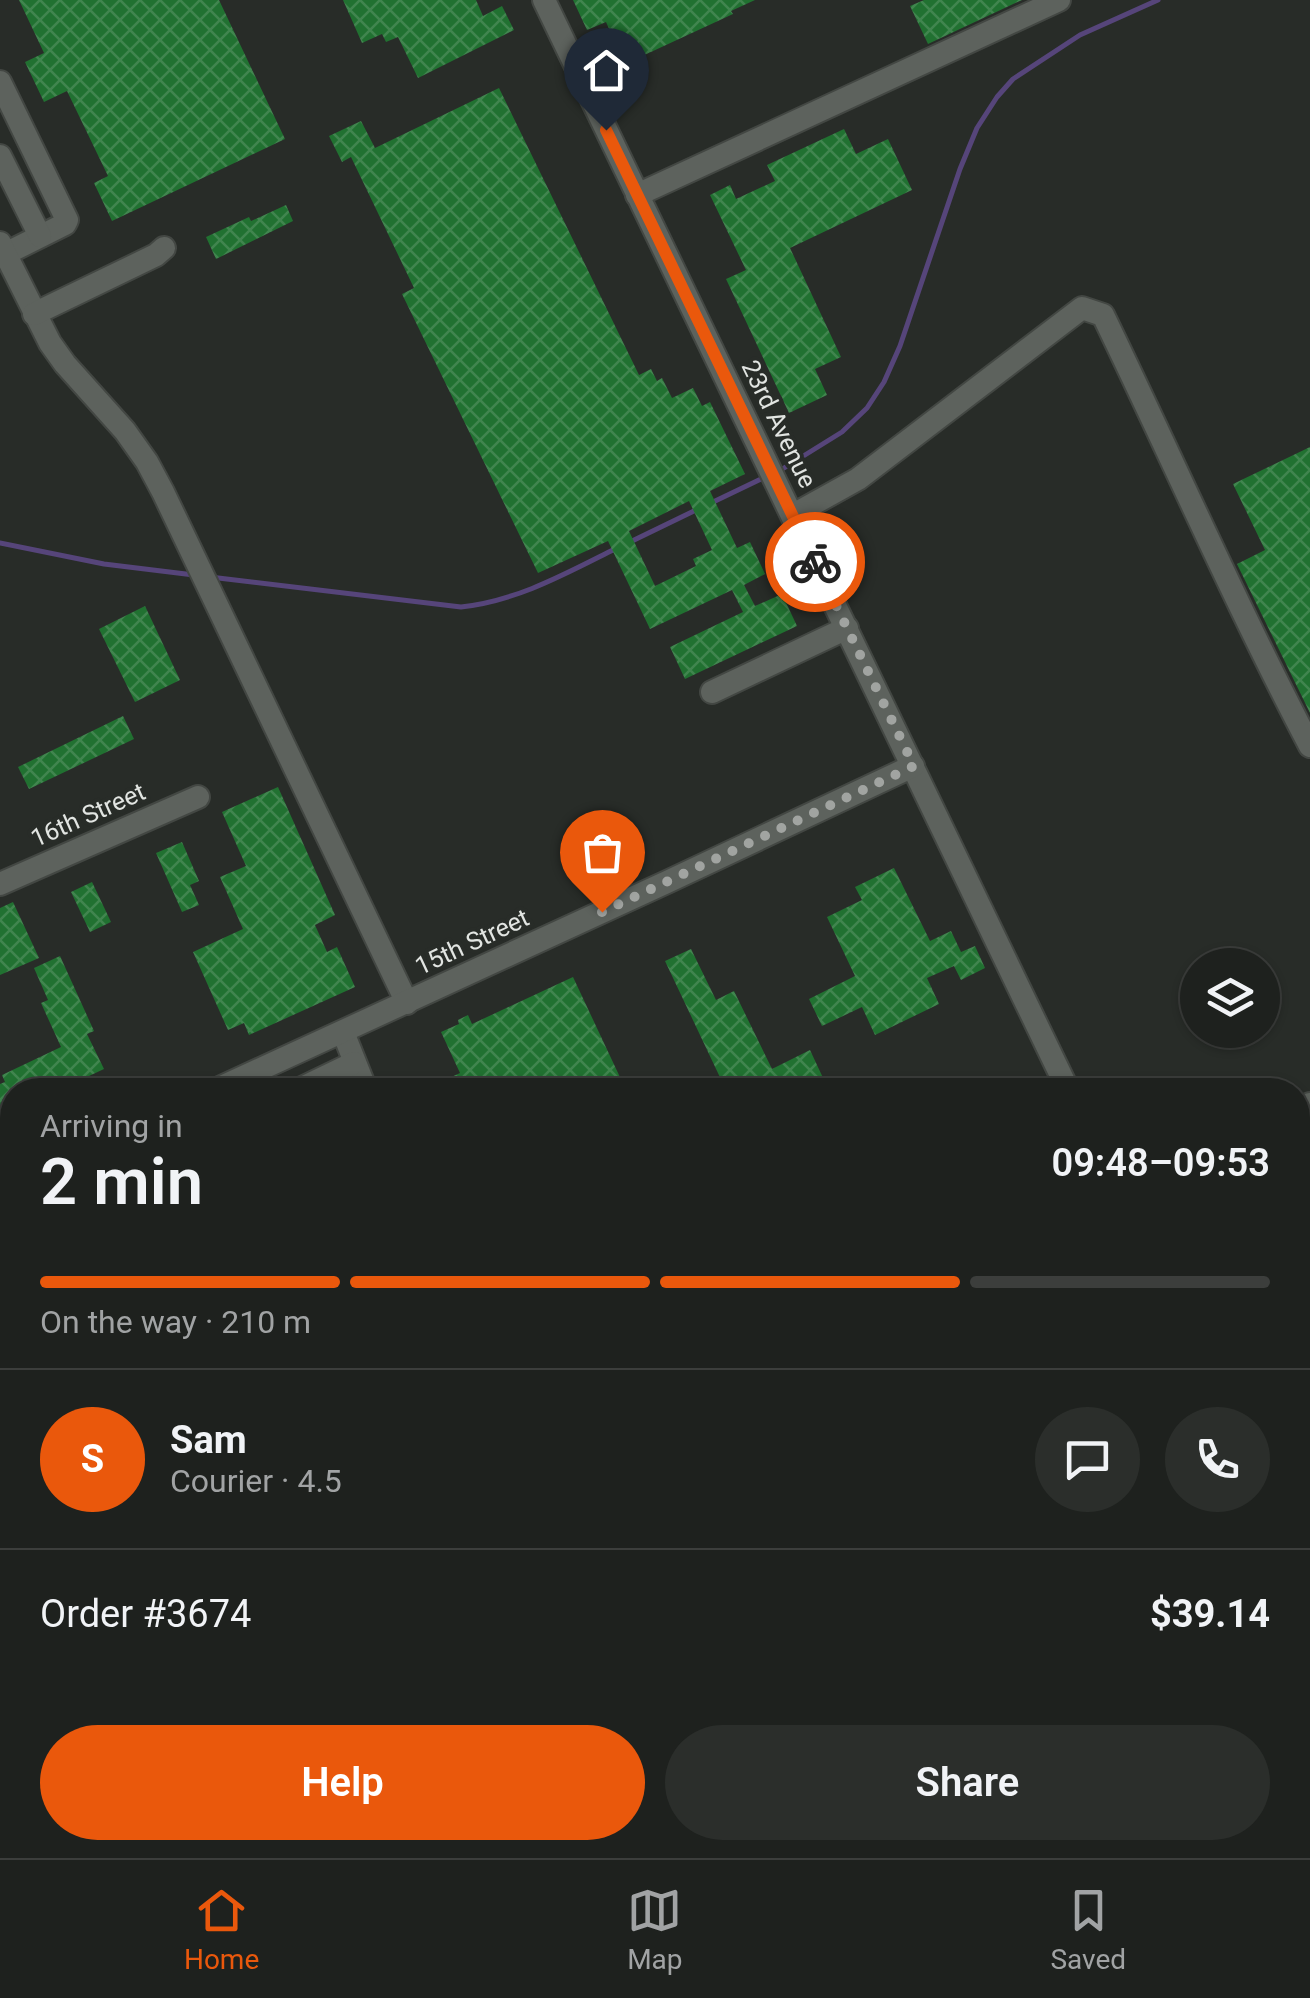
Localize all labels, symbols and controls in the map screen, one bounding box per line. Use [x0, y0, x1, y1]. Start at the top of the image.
pin [564, 28, 649, 131]
icon: home [579, 43, 634, 98]
street label: 23rd Avenue [736, 355, 822, 493]
courier [765, 512, 865, 612]
icon: bike [788, 535, 843, 590]
street label: 16th Street [26, 777, 150, 853]
pin [560, 810, 645, 913]
icon: bag [575, 825, 630, 880]
street label: 15th Street [410, 903, 534, 981]
map controls [1180, 948, 1280, 1048]
button: layers [1180, 948, 1280, 1048]
text: Arriving in [40, 1107, 183, 1145]
text: 09:48–09:53 [1051, 1141, 1270, 1185]
text: 2 min [40, 1144, 203, 1220]
text: On the way · 210 m [40, 1303, 311, 1341]
button: chat [1035, 1407, 1140, 1512]
button: phone [1165, 1407, 1270, 1512]
text: Sam [170, 1418, 247, 1462]
text: S [81, 1437, 104, 1481]
text: Courier · 4.5 [170, 1462, 342, 1500]
text: Order #3674 [40, 1592, 251, 1636]
text: $39.14 [1150, 1592, 1270, 1636]
button: Help [40, 1725, 645, 1840]
button: Share [665, 1725, 1270, 1840]
tab: Home [184, 1883, 259, 1976]
tab: Map [627, 1883, 683, 1976]
tab: Saved [1050, 1883, 1126, 1976]

